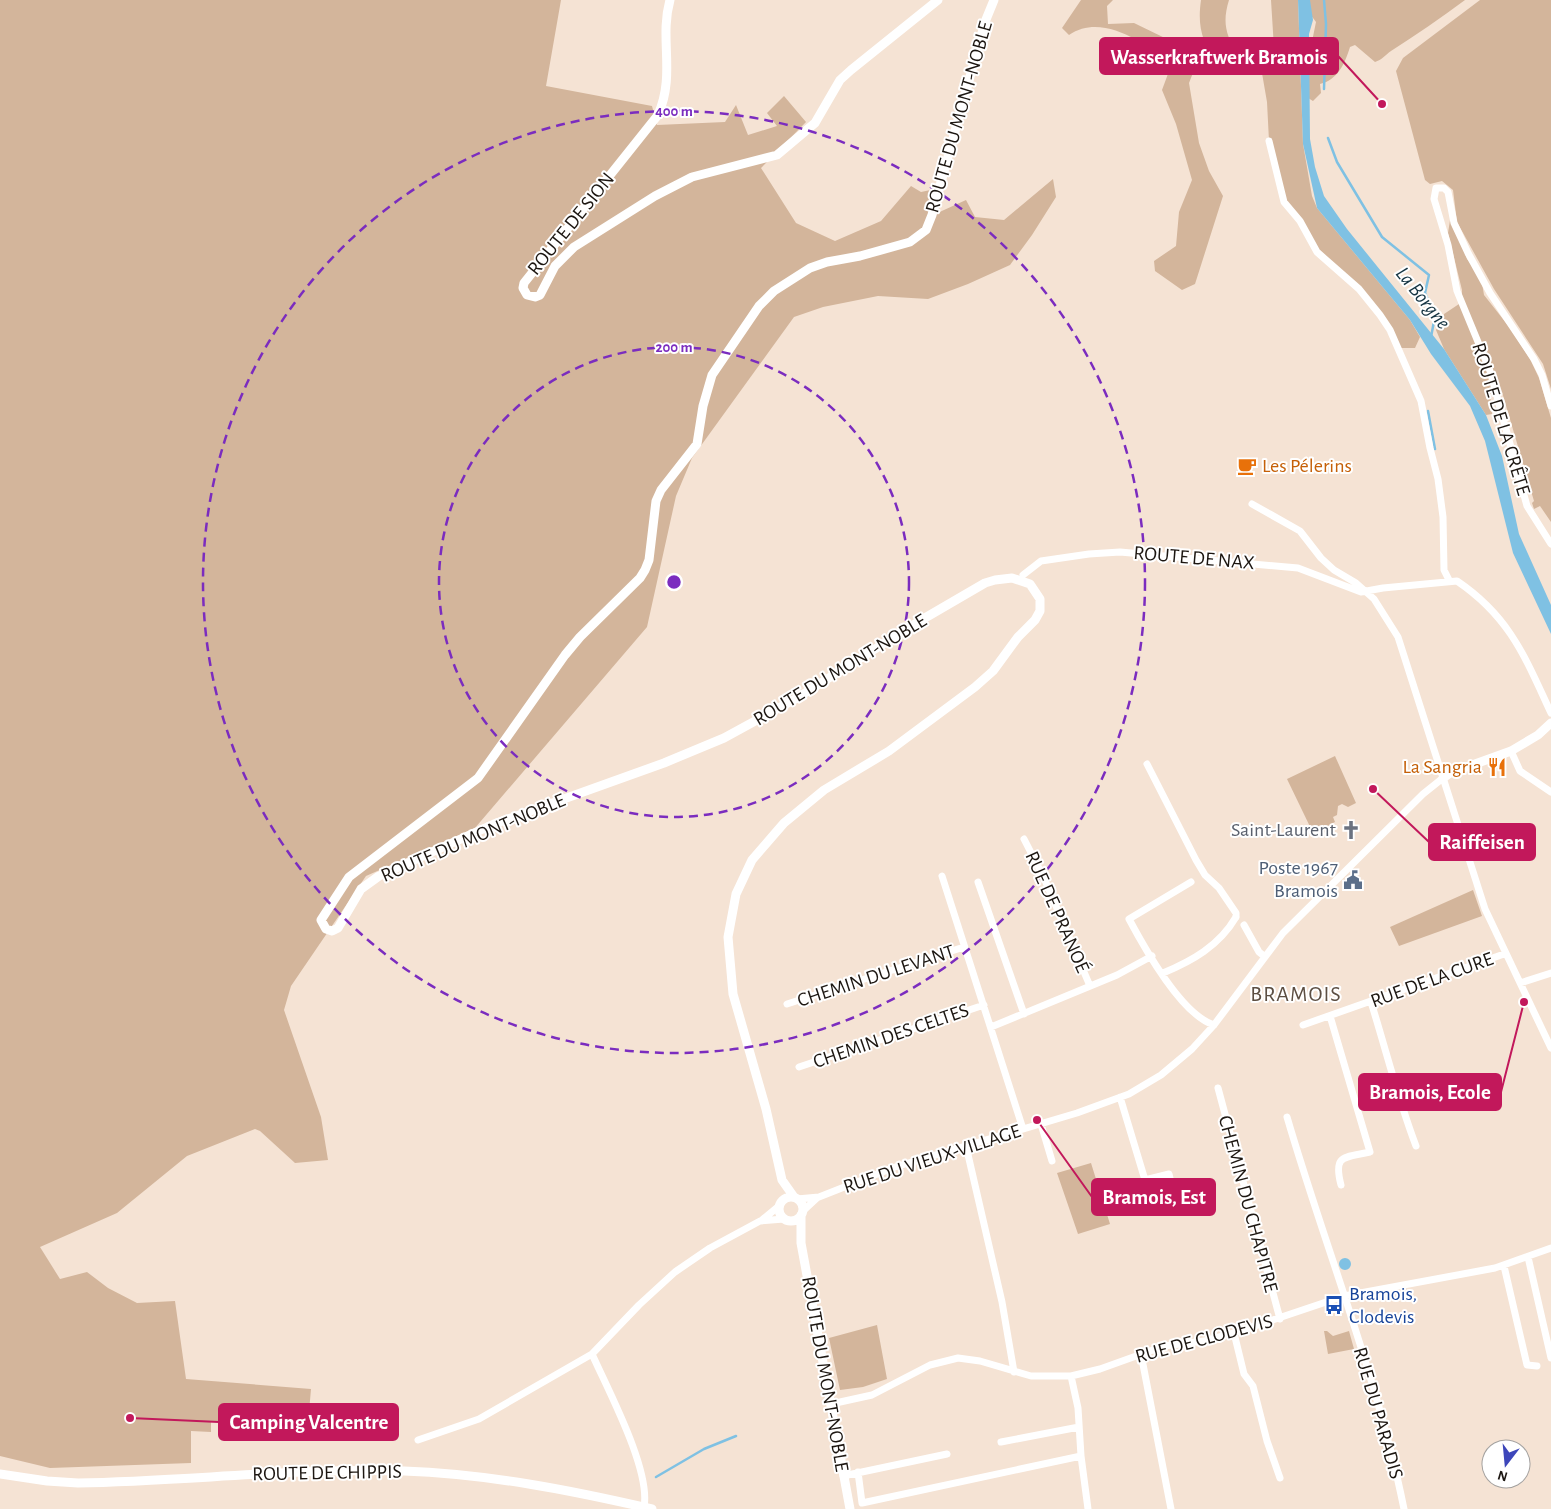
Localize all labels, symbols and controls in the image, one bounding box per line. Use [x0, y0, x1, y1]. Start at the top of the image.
street label: ROUTE DU MONT-NOBLE [922, 19, 996, 215]
callout: Wasserkraftwerk Bramois [1100, 38, 1338, 74]
text: Wasserkraftwerk Bramois [1110, 47, 1328, 68]
text: 400 m [655, 104, 693, 119]
street label: ROUTE DE SION [524, 169, 618, 279]
water label: La Borgne [1392, 263, 1454, 333]
text: 200 m [655, 340, 693, 355]
street label: ROUTE DE LA CRÊTE [1468, 340, 1535, 498]
cafe icon: Les Pélerins [1236, 455, 1258, 477]
place label: Les Pélerins [1262, 456, 1352, 476]
street label: ROUTE DE NAX [1133, 543, 1256, 573]
centre of rings [665, 573, 683, 591]
street label: ROUTE DU MONT-NOBLE [750, 610, 930, 730]
restaurant icon: La Sangria [1486, 756, 1508, 778]
place label: La Sangria [1402, 757, 1482, 777]
street label: ROUTE DU MONT-NOBLE [378, 790, 568, 886]
church icon: Saint-Laurent [1340, 819, 1362, 841]
place label: Saint-Laurent [1231, 820, 1337, 840]
callout: Raiffeisen [1429, 824, 1535, 860]
text: Raiffeisen [1439, 832, 1525, 853]
street label: RUE DE PRANOÉ [1021, 848, 1094, 976]
place label: Poste 1967 Bramois [1259, 858, 1338, 901]
public building icon: Poste 1967 Bramois [1342, 869, 1364, 891]
street label: CHEMIN DU LEVANT [795, 941, 957, 1011]
street label: RUE DE LA CURE [1368, 948, 1496, 1011]
district label: BRAMOIS [1250, 983, 1342, 1005]
street label: CHEMIN DES CELTES [810, 1000, 972, 1072]
callout: Bramois, Ecole [1359, 1074, 1501, 1110]
text: Bramois, Ecole [1369, 1082, 1491, 1103]
street label: CHEMIN DU CHAPITRE [1215, 1113, 1281, 1295]
street label: RUE DU VIEUX-VILLAGE [841, 1121, 1023, 1197]
callout: Bramois, Est [1092, 1179, 1215, 1215]
text: Bramois, Est [1102, 1187, 1206, 1208]
street label: ROUTE DU MONT-NOBLE [798, 1275, 852, 1474]
place label: Bramois, Clodevis [1349, 1284, 1417, 1327]
bus stop icon: Bramois, Clodevis [1323, 1294, 1345, 1316]
street label: RUE DE CLODEVIS [1133, 1311, 1275, 1367]
street label: RUE DU PARADIS [1350, 1345, 1406, 1481]
callout: Camping Valcentre [219, 1404, 398, 1440]
text: Camping Valcentre [229, 1412, 389, 1433]
north arrow [1481, 1439, 1531, 1489]
street label: ROUTE DE CHIPPIS [252, 1462, 402, 1484]
text: N [1496, 1467, 1509, 1484]

